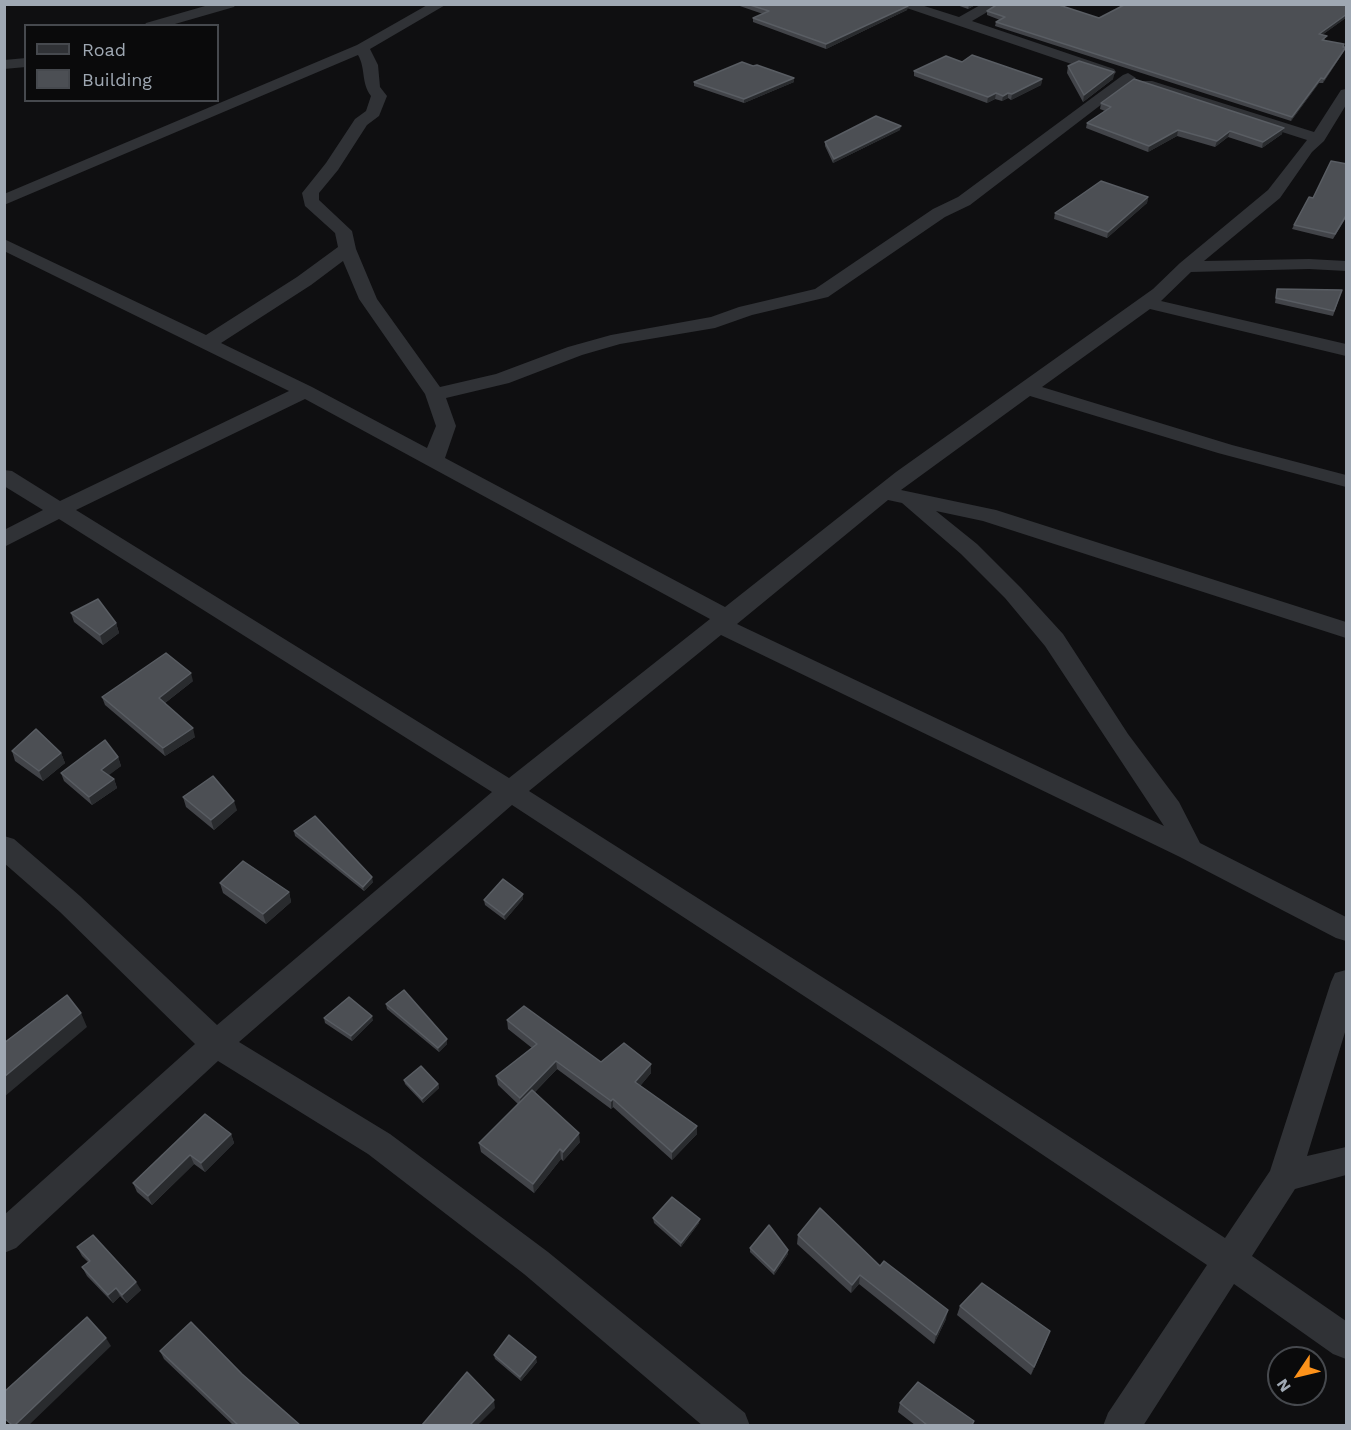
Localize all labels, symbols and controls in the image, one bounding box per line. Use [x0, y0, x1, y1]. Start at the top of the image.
legend [24, 24, 219, 102]
text: Road [82, 39, 126, 60]
text: Building [82, 69, 152, 90]
north arrow [1267, 1346, 1327, 1406]
text: N [1272, 1375, 1295, 1396]

